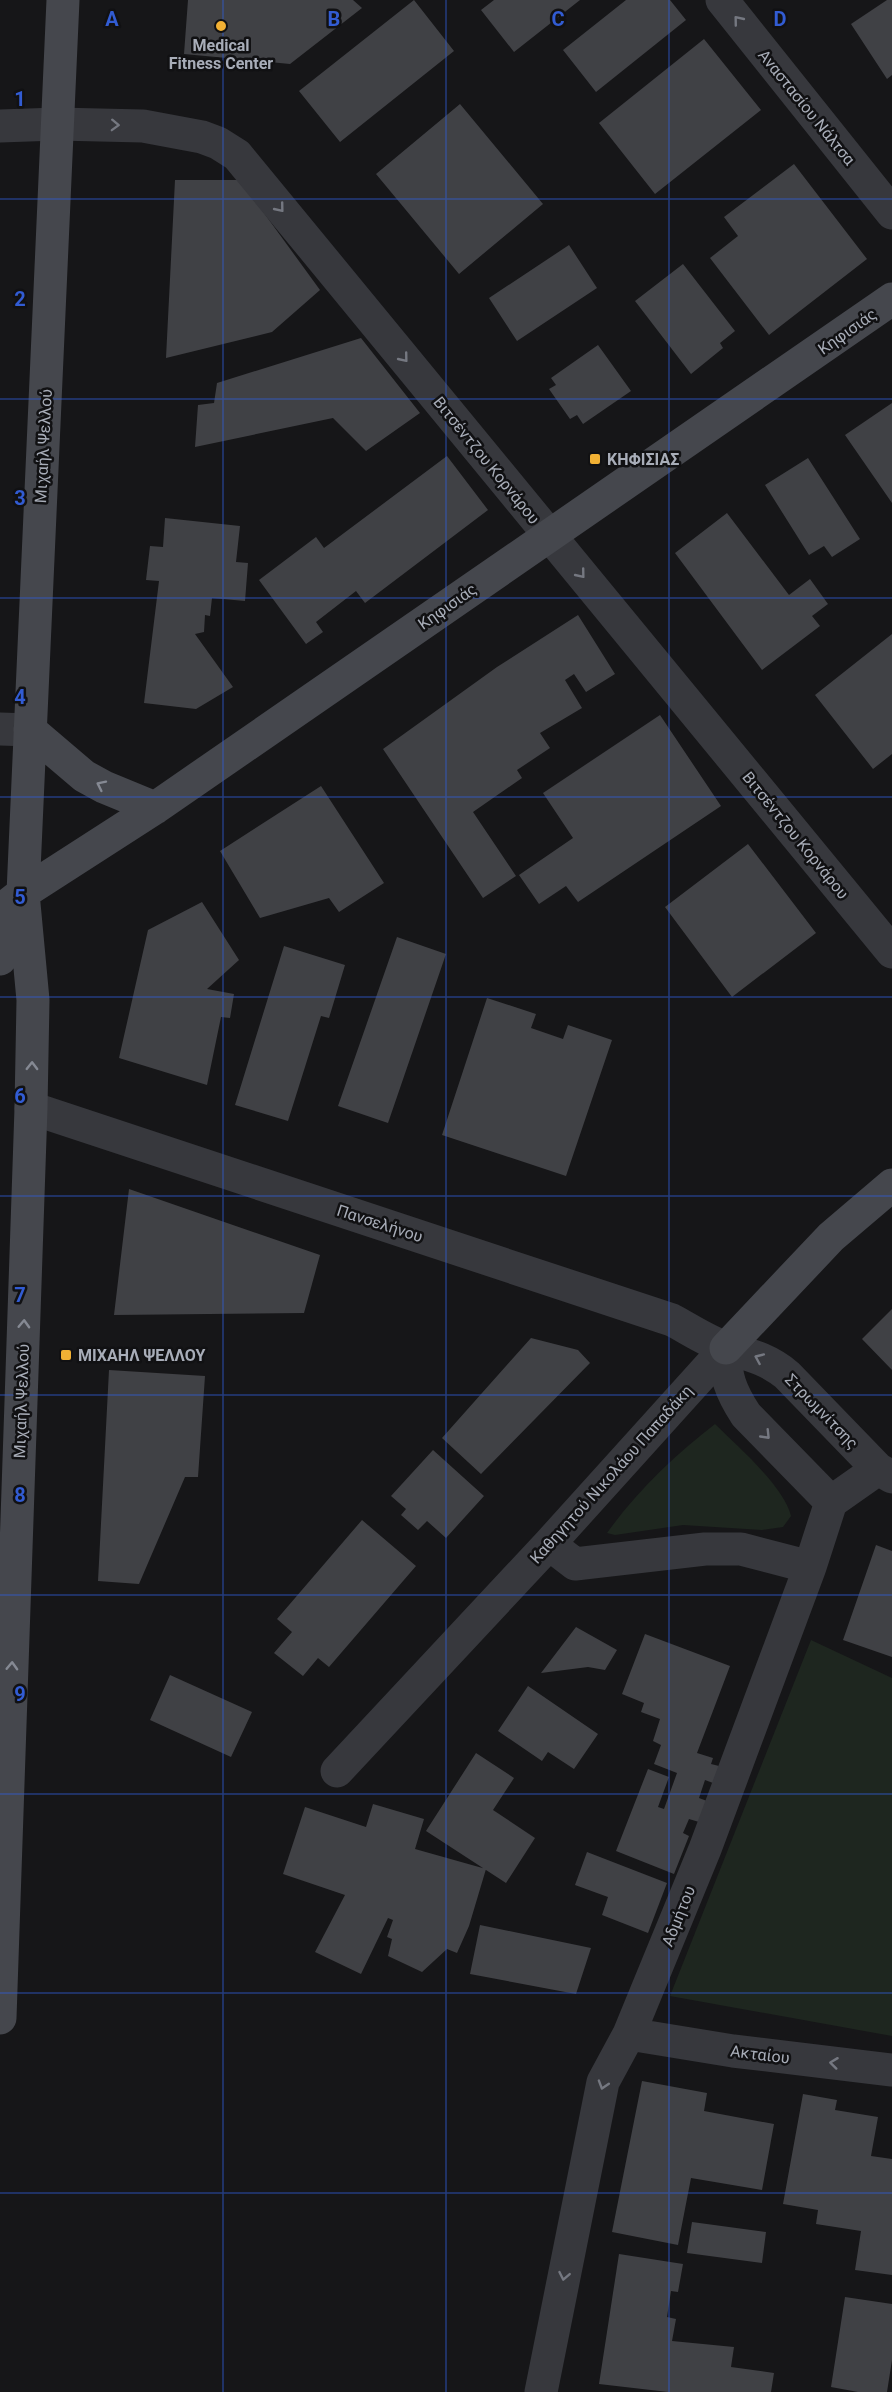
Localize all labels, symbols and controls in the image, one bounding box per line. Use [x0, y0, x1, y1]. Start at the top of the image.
text: A [105, 7, 119, 31]
text: B [328, 7, 340, 31]
text: C [551, 7, 565, 31]
text: D [774, 7, 787, 31]
one-way arrow [734, 16, 745, 27]
marker: Medical Fitness Center [214, 19, 228, 33]
place label: Medical Fitness Center [169, 36, 273, 73]
street label: Αναστασίου Νάλτσα [754, 46, 859, 169]
text: 1 [14, 87, 26, 111]
one-way arrow [111, 119, 120, 132]
one-way arrow [272, 201, 283, 212]
text: 2 [14, 287, 26, 311]
street label: Κηφισιάς [814, 304, 880, 358]
one-way arrow [396, 351, 407, 362]
street label: Μιχαήλ Ψελλού [31, 388, 56, 504]
street label: Βιτσέντζου Κορνάρου [429, 393, 544, 528]
place label: ΚΗΦΙΣΙΑΣ [607, 450, 679, 469]
marker: ΚΗΦΙΣΙΑΣ [588, 452, 602, 466]
text: 3 [14, 486, 26, 510]
one-way arrow [574, 567, 585, 578]
street label: Κηφισιάς [414, 579, 480, 633]
text: 4 [14, 685, 26, 709]
street label: Βιτσέντζου Κορνάρου [738, 768, 853, 903]
one-way arrow [96, 781, 107, 793]
text: 5 [14, 885, 26, 909]
one-way arrow [26, 1061, 38, 1070]
text: 6 [14, 1084, 26, 1108]
street label: Πανσελήνου [334, 1201, 425, 1246]
text: 7 [14, 1283, 26, 1307]
one-way arrow [18, 1319, 30, 1328]
street label: Μιχαήλ Ψελλού [10, 1344, 33, 1459]
place label: ΜΙΧΑΗΛ ΨΕΛΛΟΥ [78, 1346, 205, 1365]
marker: ΜΙΧΑΗΛ ΨΕΛΛΟΥ [59, 1348, 73, 1362]
one-way arrow [755, 1353, 766, 1365]
street label: Στρωμνίτσης [781, 1370, 862, 1453]
street label: Καθηγητού Νικολάου Παπαδάκη [526, 1381, 697, 1568]
one-way arrow [758, 1428, 769, 1439]
text: 8 [14, 1483, 26, 1507]
one-way arrow [6, 1661, 19, 1670]
text: 9 [14, 1682, 26, 1706]
street label: Αδμήτου [658, 1883, 699, 1949]
street label: Ακταίου [729, 2041, 791, 2068]
one-way arrow [829, 2057, 838, 2070]
one-way arrow [598, 2080, 610, 2090]
one-way arrow [558, 2271, 571, 2281]

